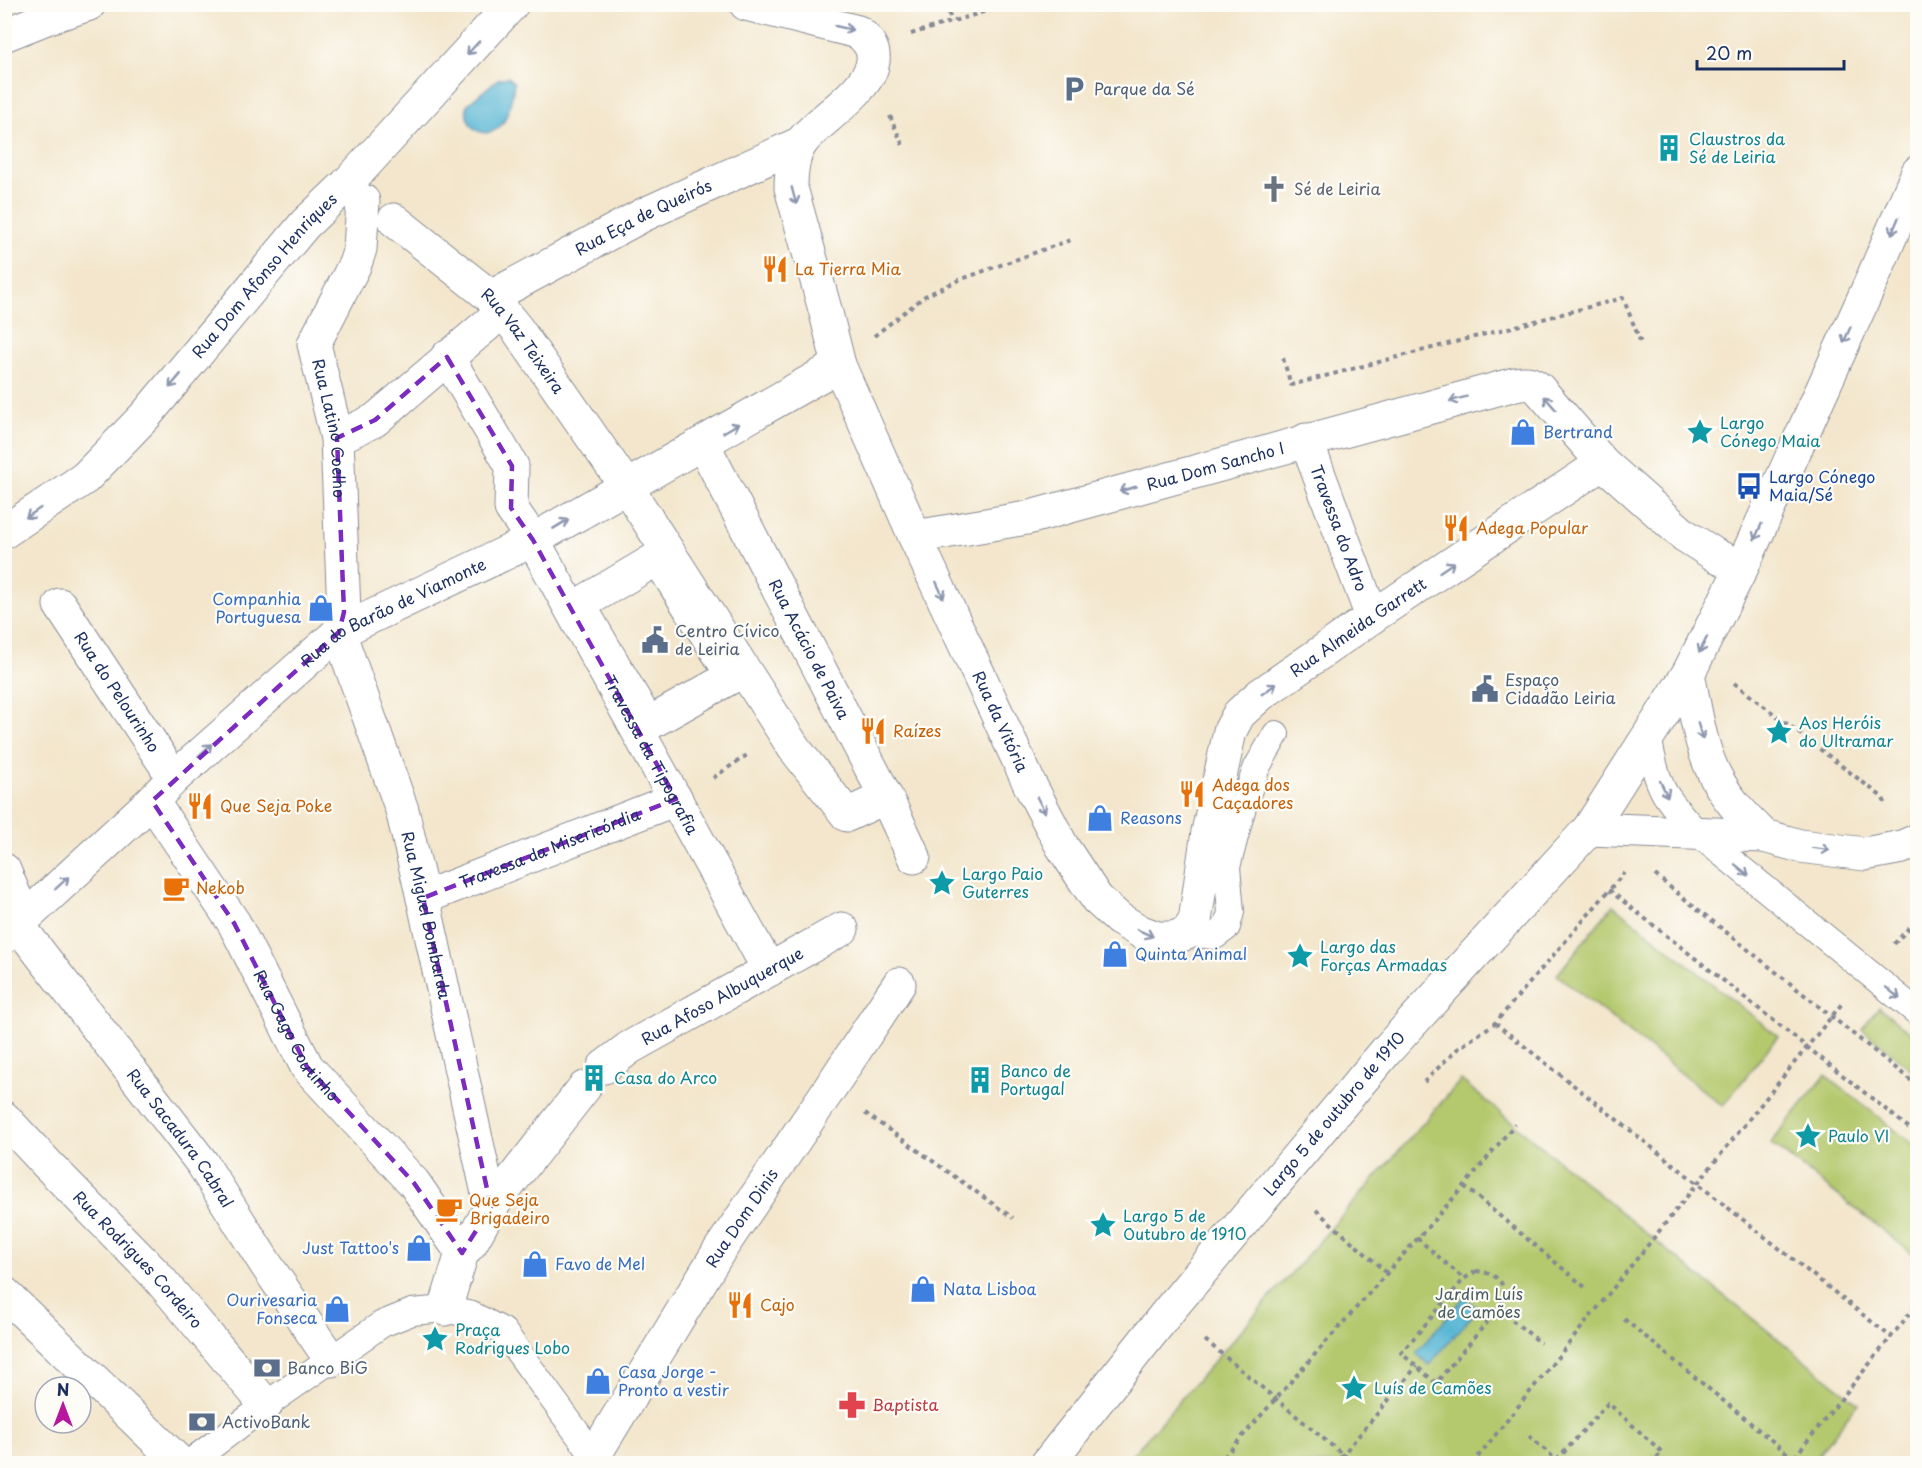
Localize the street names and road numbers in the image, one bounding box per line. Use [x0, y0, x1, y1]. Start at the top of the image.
street label: Rua Eça de Queirós [570, 172, 715, 261]
street label: Rua Dom Afonso Henriques [185, 187, 342, 363]
street label: Rua Vaz Teixeira [477, 281, 571, 398]
street label: Rua Latino Coelho [307, 356, 352, 498]
street label: Rua Dom Sancho I [1144, 435, 1287, 496]
street label: Travessa do Adro [1305, 461, 1374, 594]
street label: Rua do Barão de Viamonte [295, 551, 490, 672]
street label: Rua Almeida Garrett [1284, 571, 1431, 682]
street label: Rua Acácio de Paiva [764, 574, 857, 723]
street label: Rua do Pelourinho [69, 626, 167, 756]
street label: Rua da Vitória [968, 666, 1035, 776]
street label: Travessa da Tipografia [598, 670, 705, 839]
street label: Travessa da Misericórdia [455, 801, 643, 894]
street label: Rua Miguel Bombarda [396, 829, 458, 1001]
street label: Rua Afoso Albuquerque [636, 940, 807, 1050]
street label: Rua Gago Coutinho [249, 965, 346, 1106]
street label: Largo 5 de outubro de 1910 [1257, 1025, 1410, 1200]
street label: Rua Sacadura Cabral [122, 1063, 240, 1212]
street label: Rua Dom Dinis [699, 1163, 783, 1272]
street label: Rua Rodrigues Cordeiro [68, 1185, 209, 1333]

